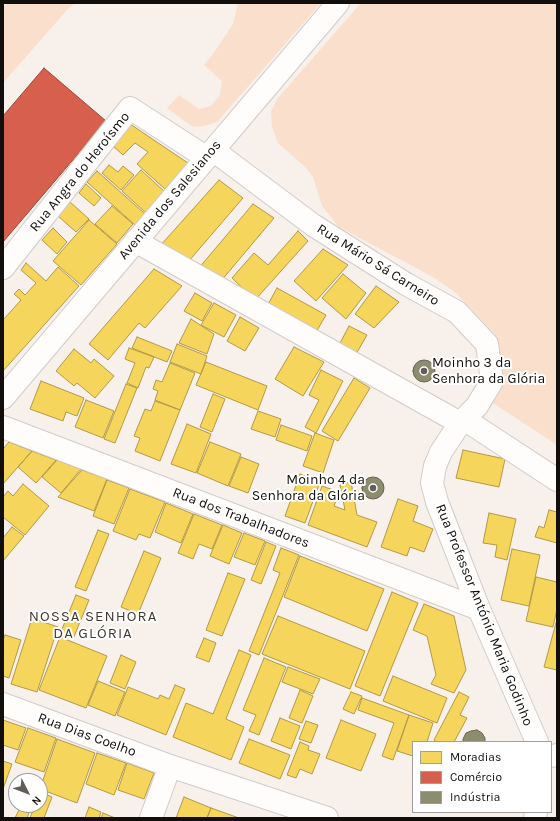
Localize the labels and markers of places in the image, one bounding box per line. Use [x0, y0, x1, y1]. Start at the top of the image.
place label: Moinho 3 da Senhora da Glória [432, 355, 545, 388]
marker: Moinho 3 da Senhora da Glória [419, 366, 429, 376]
place label: Moinho 4 da Senhora da Glória [252, 472, 365, 504]
marker: Moinho 4 da Senhora da Glória [368, 483, 378, 493]

